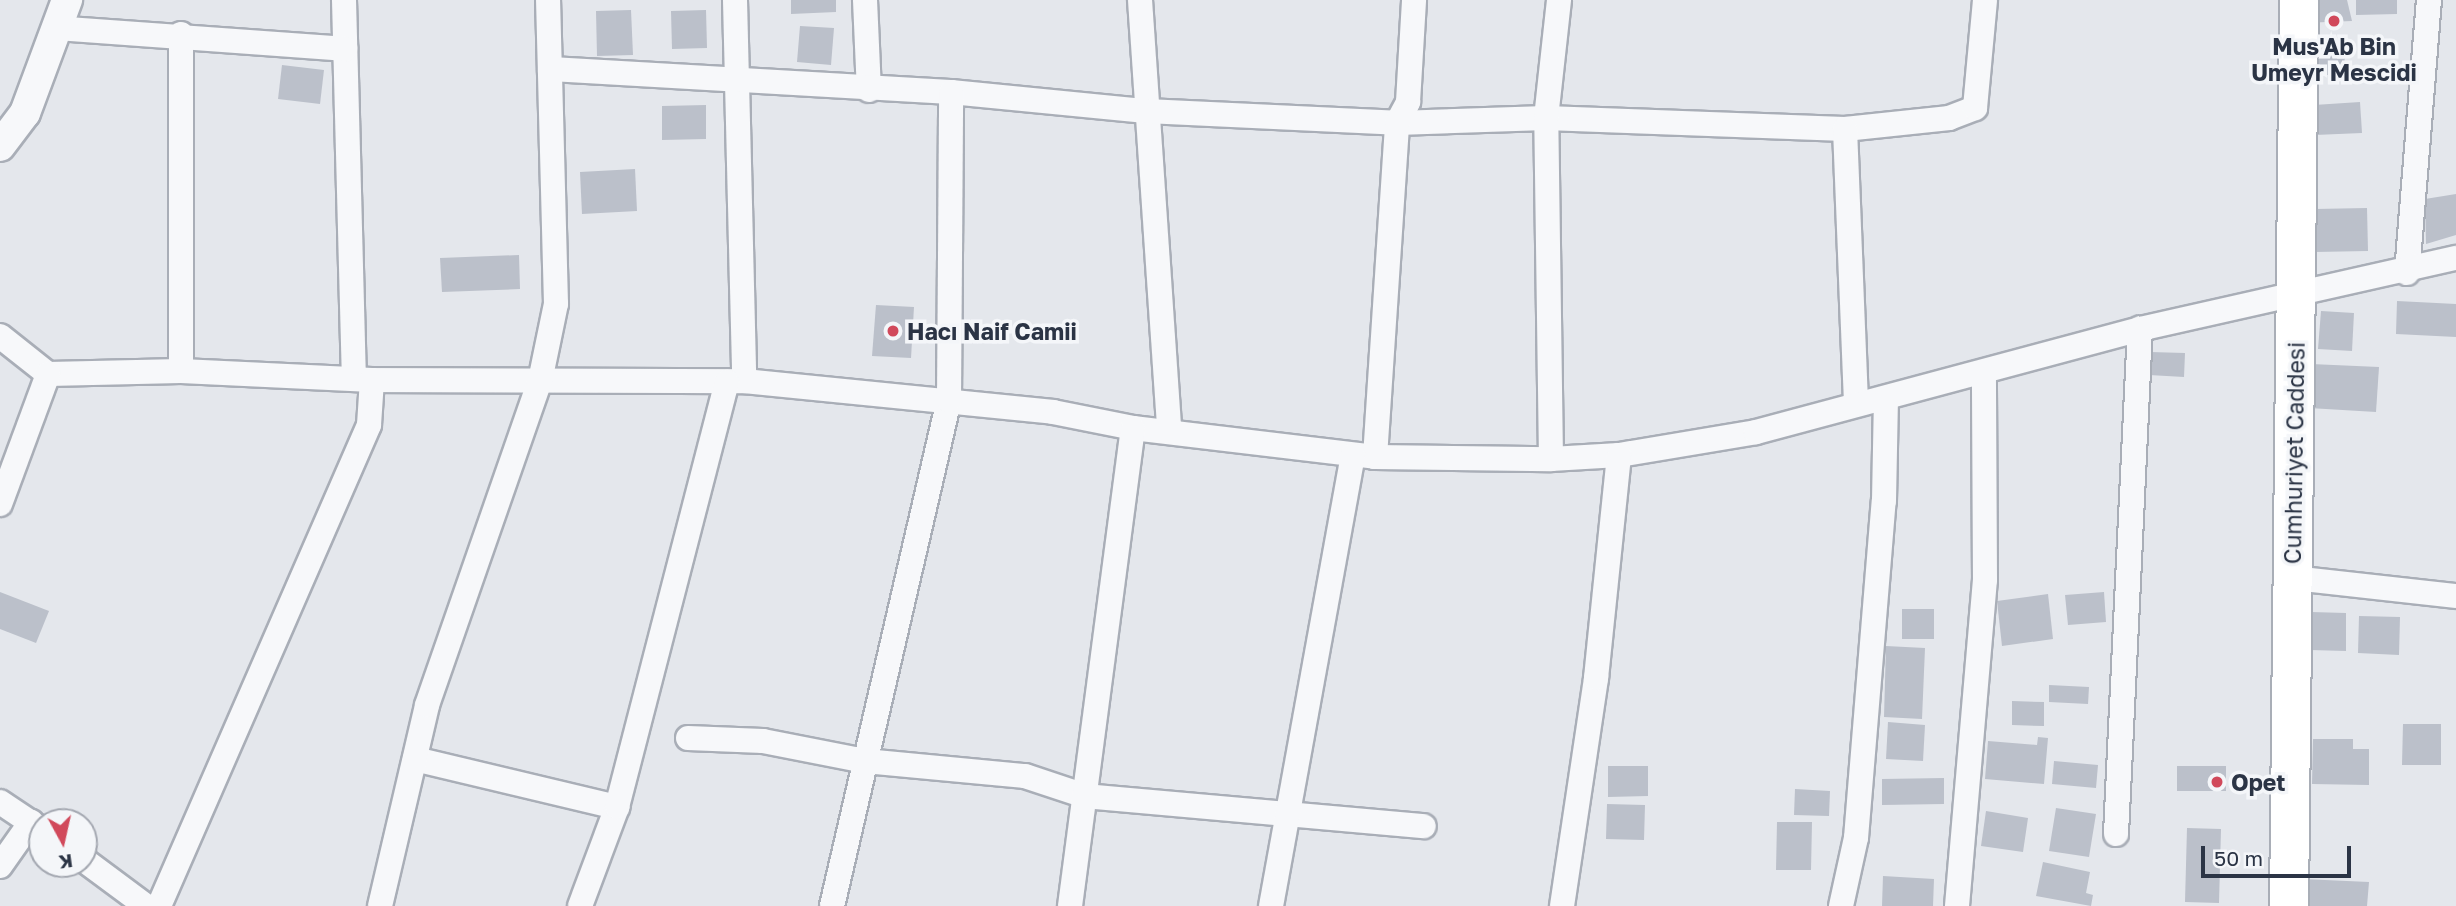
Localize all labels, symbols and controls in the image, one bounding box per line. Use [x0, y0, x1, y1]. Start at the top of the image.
marker: Mus'Ab Bin Umeyr Mescidi [2326, 13, 2342, 29]
place label: Mus'Ab Bin Umeyr Mescidi [2251, 32, 2417, 86]
place label: Hacı Naif Camii [907, 317, 1077, 345]
marker: Hacı Naif Camii [885, 323, 901, 339]
street label: Cumhuriyet Caddesi [2278, 342, 2310, 564]
place label: Opet [2231, 768, 2286, 796]
marker: Opet [2209, 774, 2225, 790]
north arrow [28, 808, 98, 878]
scale bar [2204, 832, 2354, 876]
text: 50 m [2214, 845, 2263, 871]
text: K [57, 850, 74, 875]

